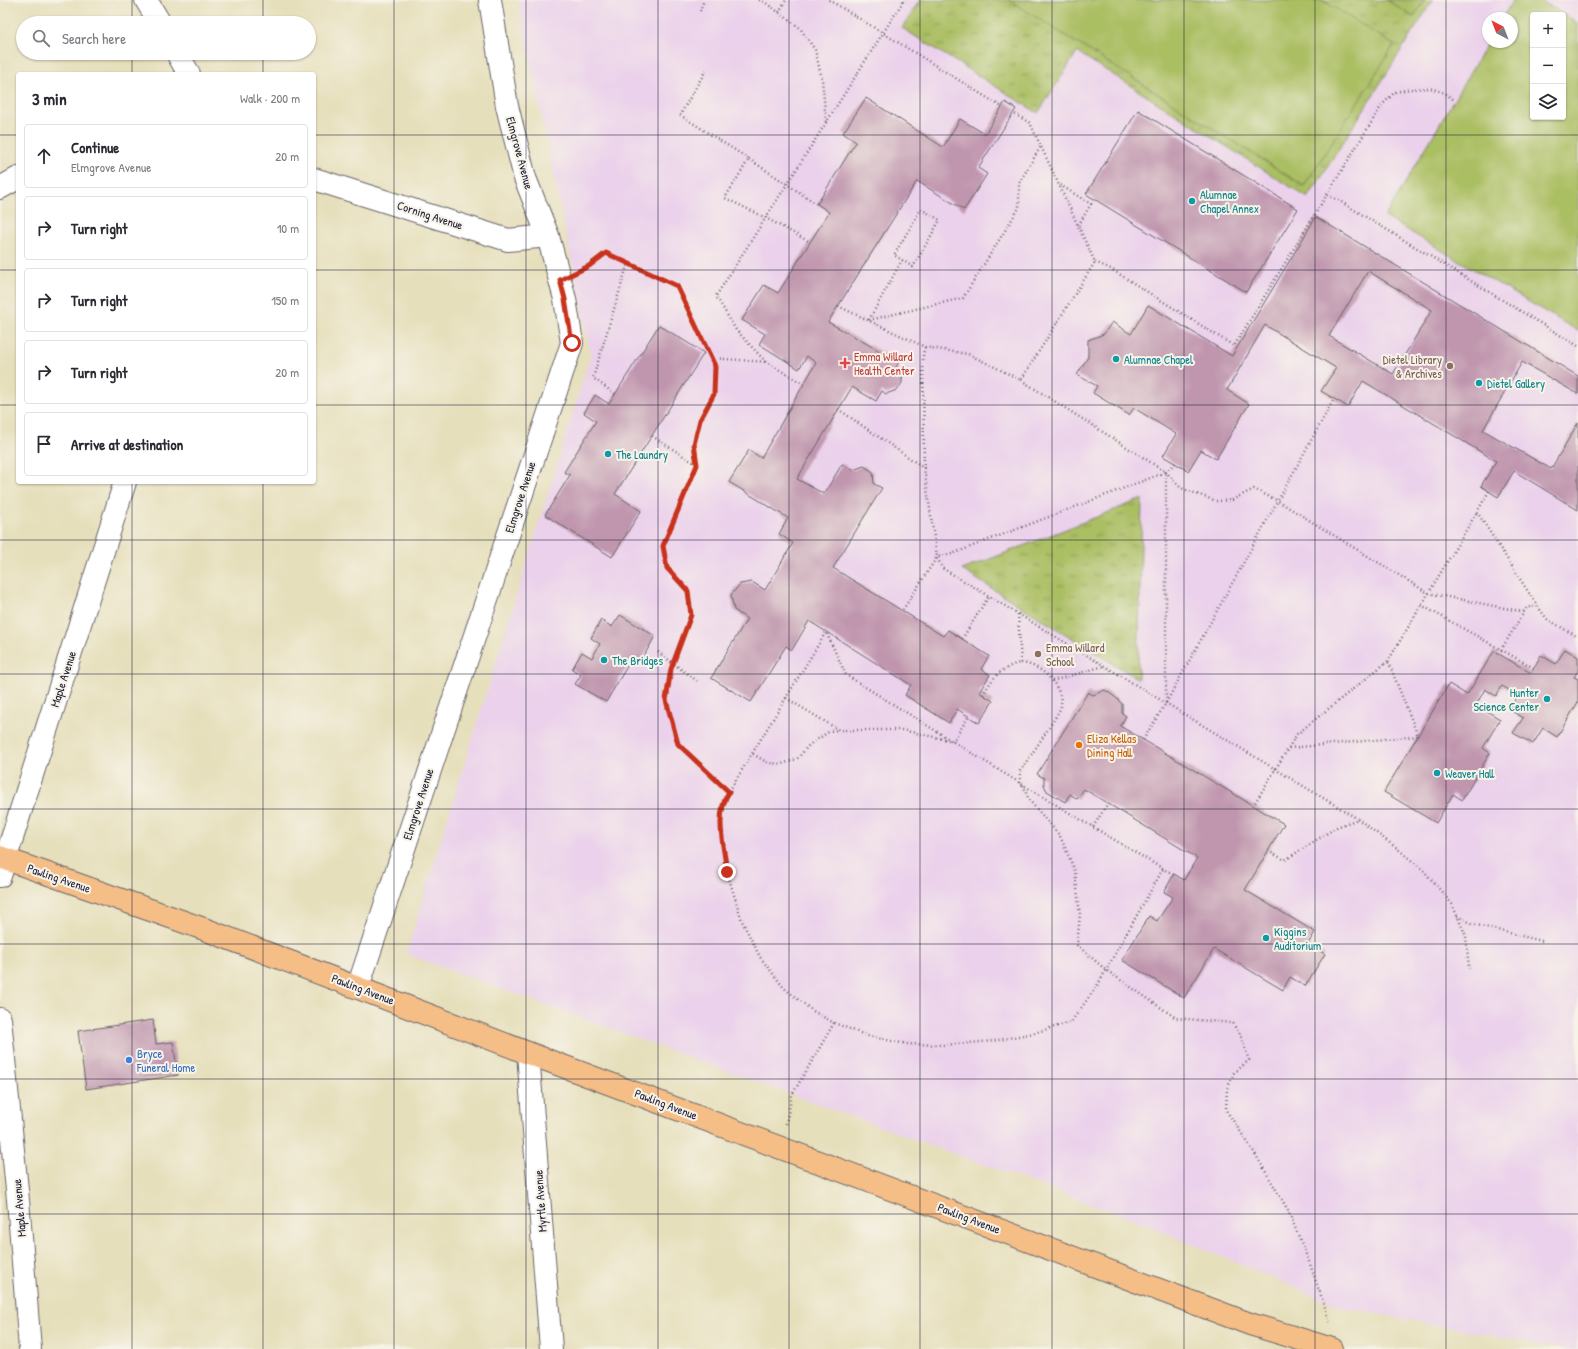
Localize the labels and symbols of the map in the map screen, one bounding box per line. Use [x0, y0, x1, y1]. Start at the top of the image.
north arrow [1482, 12, 1518, 48]
street label: Elmgrove Avenue [502, 115, 538, 191]
place label: Alumnae Chapel Annex [1200, 186, 1259, 217]
street label: Corning Avenue [395, 196, 465, 234]
marker: Alumnae Chapel Annex [1187, 196, 1197, 206]
route start [563, 334, 581, 352]
place label: Emma Willard Health Center [854, 348, 915, 379]
place label: Alumnae Chapel [1124, 351, 1194, 368]
place label: Dietel Library & Archives [1383, 351, 1442, 382]
marker: Alumnae Chapel [1111, 354, 1121, 364]
marker: Emma Willard Health Center [839, 357, 851, 369]
marker: Dietel Library & Archives [1445, 361, 1455, 371]
place label: Dietel Gallery [1487, 375, 1545, 392]
marker: Dietel Gallery [1474, 378, 1484, 388]
place label: The Laundry [616, 446, 668, 463]
marker: The Laundry [603, 449, 613, 459]
street label: Elmgrove Avenue [500, 459, 540, 535]
place label: Emma Willard School [1046, 639, 1105, 670]
street label: Maple Avenue [46, 649, 80, 709]
marker: Emma Willard School [1033, 649, 1043, 659]
place label: The Bridges [612, 652, 663, 669]
marker: The Bridges [599, 655, 609, 665]
place label: Hunter Science Center [1473, 684, 1539, 715]
marker: Hunter Science Center [1542, 694, 1552, 704]
place label: Eliza Kellas Dining Hall [1087, 730, 1137, 761]
marker: Eliza Kellas Dining Hall [1074, 740, 1084, 750]
place label: Weaver Hall [1445, 765, 1495, 782]
street label: Elmgrove Avenue [398, 766, 438, 842]
marker: Weaver Hall [1432, 768, 1442, 778]
street label: Pawling Avenue [25, 859, 93, 897]
route end [718, 863, 736, 881]
place label: Kiggins Auditorium [1274, 923, 1321, 954]
marker: Kiggins Auditorium [1261, 933, 1271, 943]
street label: Pawling Avenue [329, 969, 397, 1009]
place label: Bryce Funeral Home [136, 1045, 195, 1076]
marker: Bryce Funeral Home [124, 1055, 134, 1065]
street label: Pawling Avenue [632, 1084, 700, 1124]
street label: Myrtle Avenue [529, 1169, 551, 1233]
street label: Maple Avenue [8, 1178, 30, 1238]
street label: Pawling Avenue [935, 1198, 1003, 1238]

